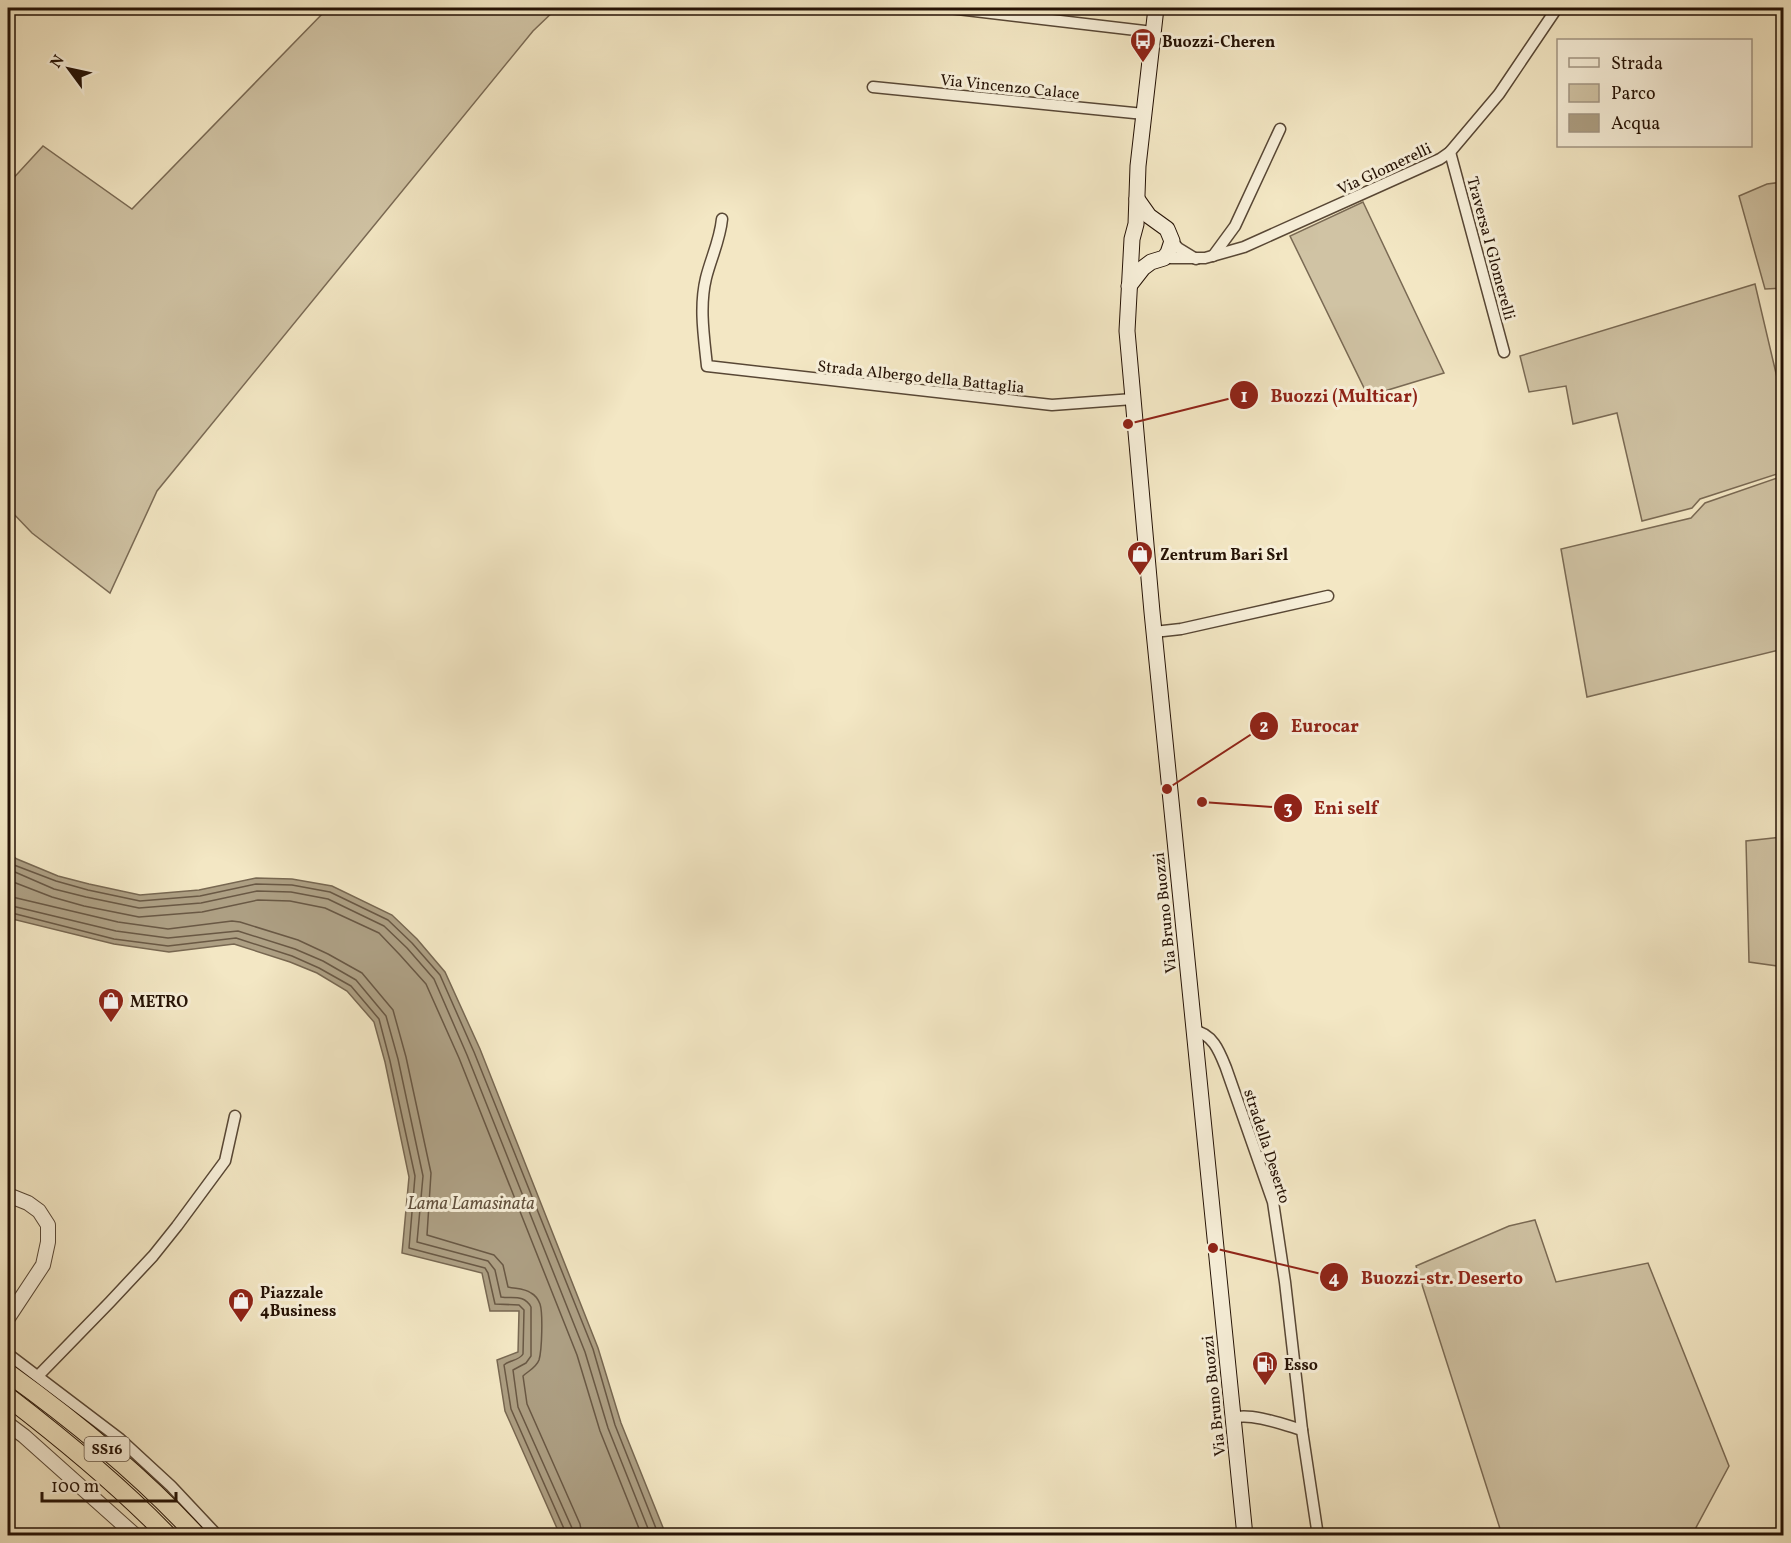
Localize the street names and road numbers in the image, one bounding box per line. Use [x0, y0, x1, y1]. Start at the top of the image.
street label: Via Vincenzo Calace [939, 70, 1081, 106]
street label: Via Glomerelli [1334, 138, 1436, 201]
street label: Traversa I Glomerelli [1460, 174, 1520, 323]
street label: Strada Albergo della Battaglia [816, 356, 1025, 400]
street label: Via Bruno Buozzi [1149, 851, 1183, 974]
street label: stradella Deserto [1237, 1087, 1295, 1207]
street label: Via Bruno Buozzi [1198, 1334, 1232, 1457]
road number: SS16 [84, 1437, 130, 1461]

